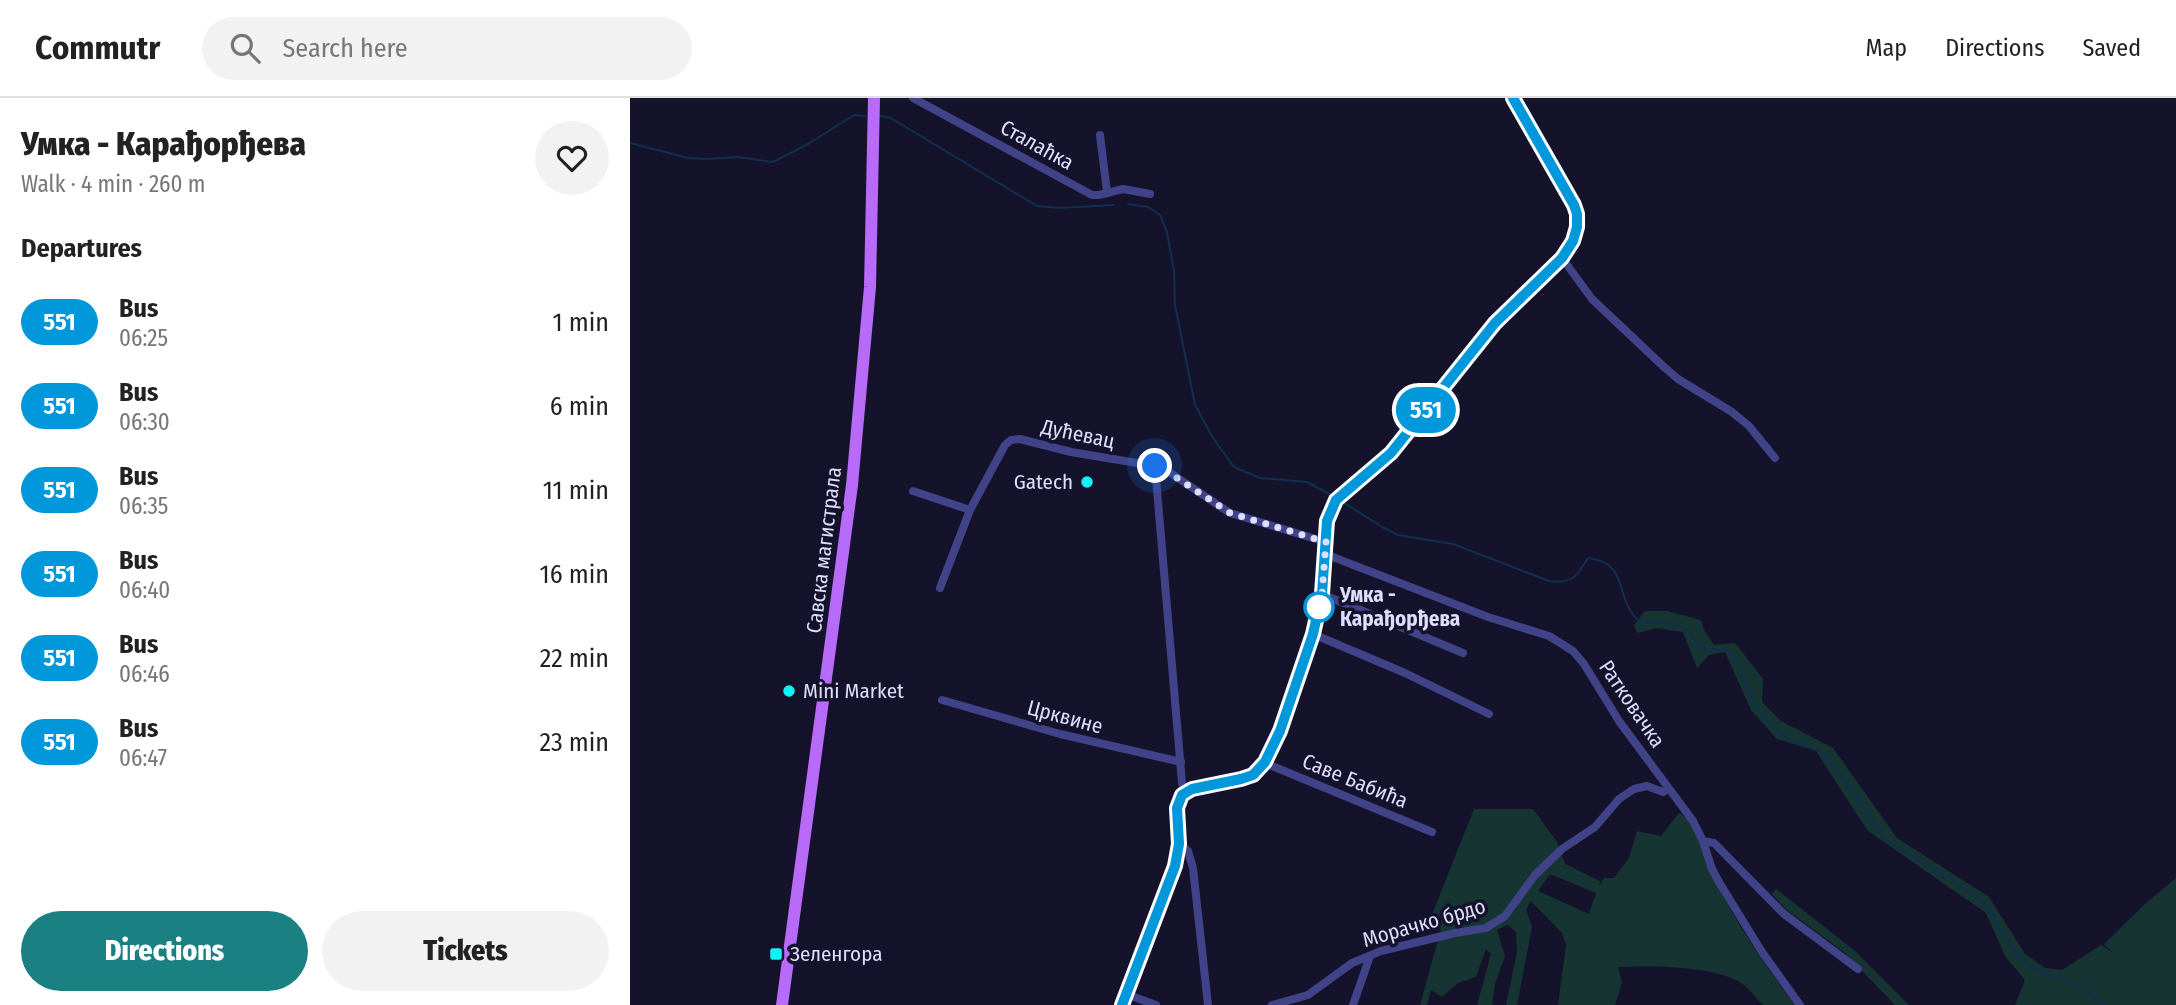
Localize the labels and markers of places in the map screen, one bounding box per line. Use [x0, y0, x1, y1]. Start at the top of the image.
place label: Gatech [1014, 469, 1073, 495]
marker: Gatech [1079, 474, 1095, 490]
place label: Умка - Карађорђева [1339, 582, 1460, 632]
marker: Умка - Карађорђева [1304, 592, 1334, 622]
place label: Mini Market [803, 678, 904, 704]
marker: Mini Market [781, 683, 797, 699]
place label: Зеленгора [790, 941, 882, 967]
marker: Зеленгора [768, 946, 784, 962]

